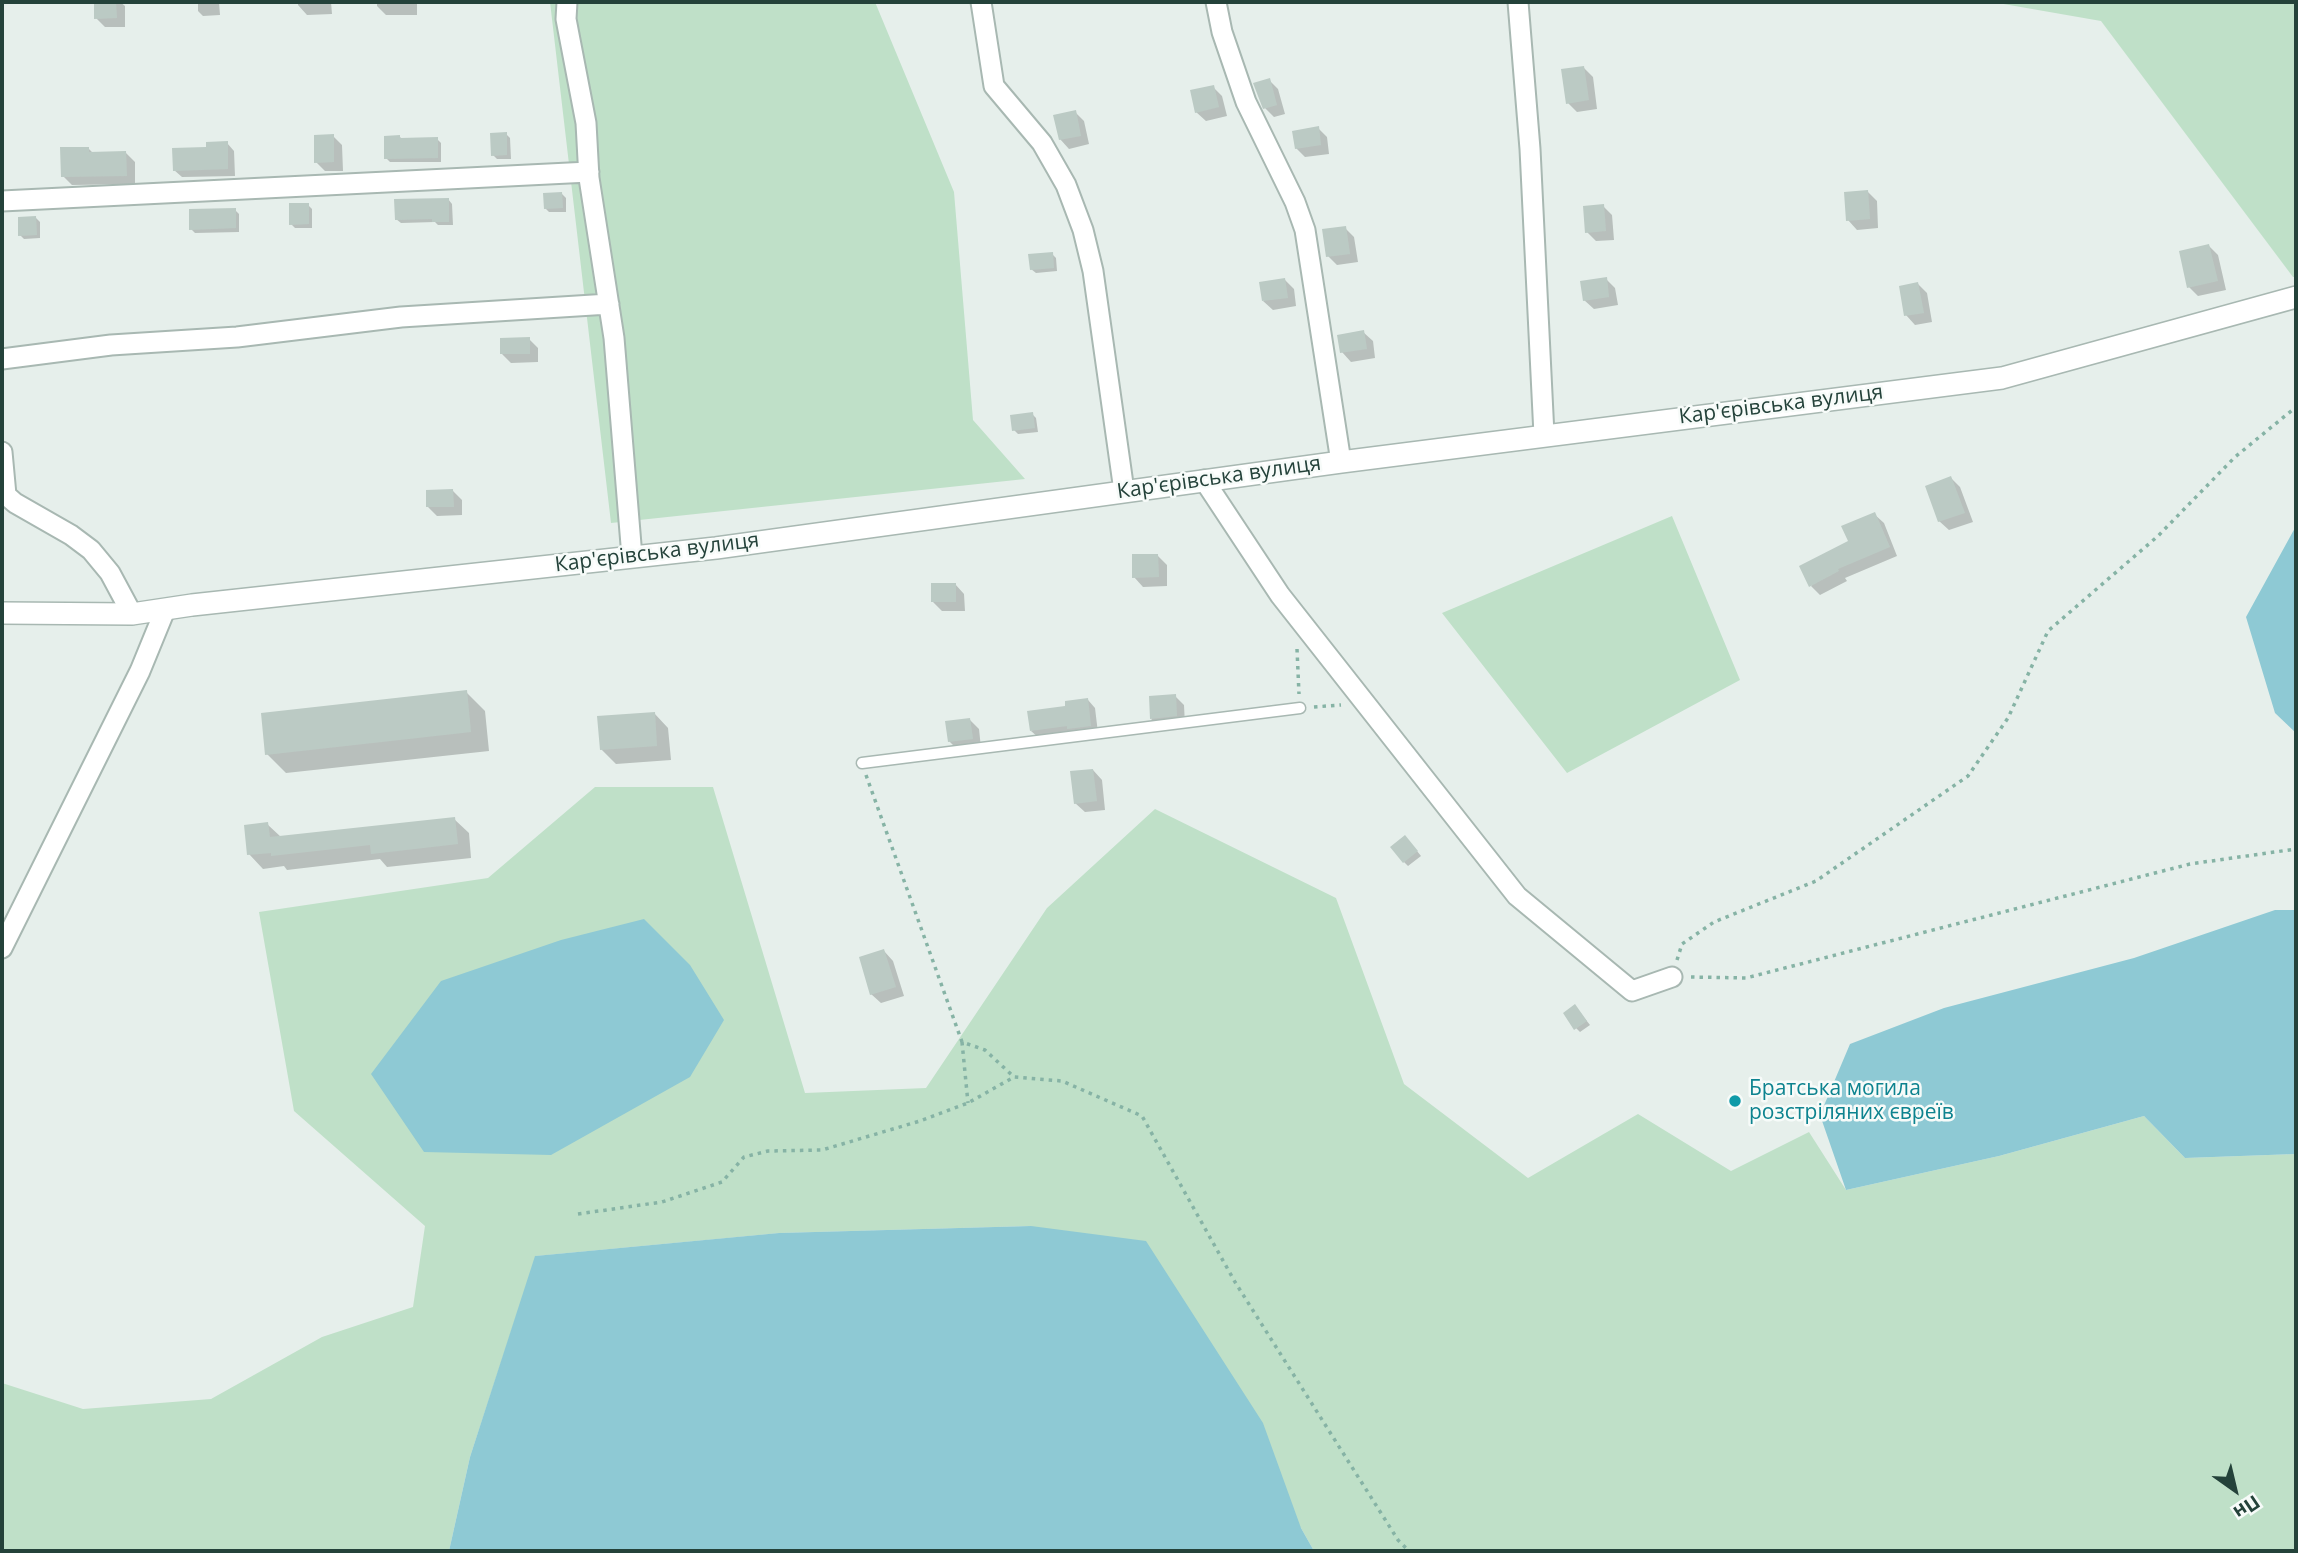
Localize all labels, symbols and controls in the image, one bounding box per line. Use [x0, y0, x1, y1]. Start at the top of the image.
street label: Кар'єрівська вулиця [1677, 380, 1885, 430]
street label: Кар'єрівська вулиця [1115, 451, 1323, 505]
street label: Кар'єрівська вулиця [553, 528, 761, 578]
place label: Братська могила розстріляних євреїв [1749, 1076, 1954, 1126]
marker: Братська могила розстріляних євреїв [1727, 1093, 1743, 1109]
north arrow [2200, 1455, 2270, 1525]
text: Пн [2228, 1489, 2265, 1526]

